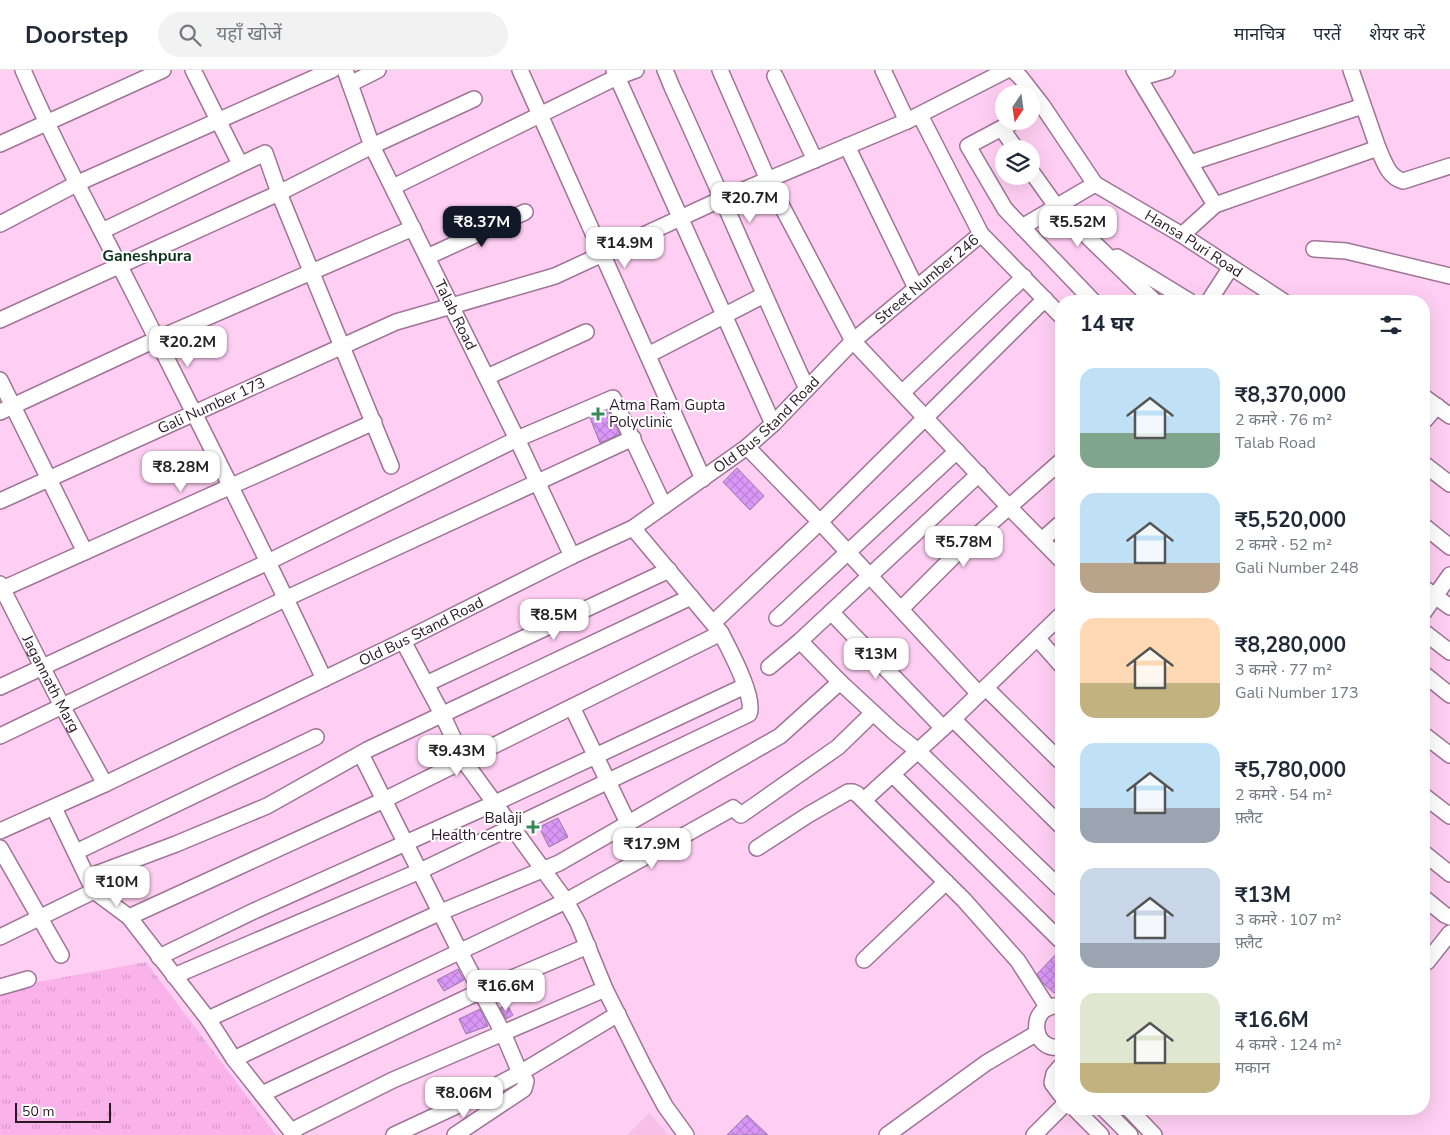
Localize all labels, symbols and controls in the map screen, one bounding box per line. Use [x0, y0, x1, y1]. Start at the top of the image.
search box [158, 12, 508, 57]
text: Doorstep [25, 19, 128, 51]
icon: search [176, 21, 204, 49]
text: यहाँ खोजें [216, 21, 282, 47]
text: मानचित्र [1234, 22, 1285, 46]
text: परतें [1313, 22, 1341, 46]
text: शेयर करें [1369, 22, 1425, 46]
north arrow [995, 85, 1040, 130]
map controls [995, 85, 1040, 185]
button: layers [995, 140, 1040, 185]
pin: ₹20.7M [709, 182, 791, 224]
text: ₹20.7M [722, 187, 778, 209]
street label: Hansa Puri Road [1141, 205, 1247, 282]
pin: ₹8.37M [441, 206, 523, 248]
pin: ₹5.52M [1037, 206, 1119, 248]
text: ₹8.37M [454, 211, 510, 233]
text: ₹5.52M [1050, 211, 1106, 233]
pin: ₹14.9M [584, 226, 666, 269]
street label: Street Number 246 [871, 230, 983, 329]
text: ₹14.9M [597, 232, 653, 254]
district label: Ganeshpura [102, 245, 192, 267]
street label: Talab Road [430, 276, 481, 353]
text: 14 घर [1080, 310, 1134, 338]
icon: filters [1377, 311, 1405, 339]
pin: ₹20.2M [147, 326, 229, 368]
text: ₹20.2M [160, 331, 216, 353]
street label: Gali Number 173 [154, 372, 268, 438]
street label: Old Bus Stand Road [709, 372, 824, 478]
text: ₹8,370,000 [1235, 381, 1346, 409]
icon: home [1120, 388, 1180, 448]
place label: Atma Ram Gupta Polyclinic [609, 395, 725, 432]
marker: Atma Ram Gupta Polyclinic [591, 407, 605, 421]
text: 2 कमरे · 76 m² [1235, 409, 1332, 431]
text: Talab Road [1235, 432, 1316, 454]
pin: ₹8.28M [140, 450, 222, 493]
text: ₹8.28M [153, 456, 209, 478]
text: ₹5,520,000 [1235, 506, 1346, 534]
icon: home [1120, 513, 1180, 573]
pin: ₹5.78M [923, 526, 1005, 568]
text: ₹5.78M [936, 531, 992, 553]
text: 2 कमरे · 52 m² [1235, 534, 1332, 556]
text: Gali Number 248 [1235, 557, 1359, 579]
street label: Old Bus Stand Road [356, 592, 487, 671]
pin: ₹8.5M [519, 598, 589, 641]
text: ₹8.5M [531, 604, 577, 626]
street label: Jagannath Marg [17, 631, 85, 736]
text: ₹8,280,000 [1235, 631, 1346, 659]
pin: ₹13M [846, 638, 906, 680]
icon: home [1120, 638, 1180, 698]
text: ₹13M [855, 643, 897, 665]
text: 3 कमरे · 77 m² [1235, 659, 1332, 681]
text: Gali Number 173 [1235, 682, 1359, 704]
pin: ₹9.43M [416, 734, 498, 777]
text: ₹9.43M [429, 740, 485, 762]
text: ₹5,780,000 [1235, 756, 1346, 784]
icon: home [1120, 763, 1180, 823]
text: 2 कमरे · 54 m² [1235, 784, 1332, 806]
text: फ़्लैट [1235, 807, 1263, 829]
place label: Balaji Health centre [431, 808, 522, 845]
marker: Balaji Health centre [526, 820, 540, 834]
pin: ₹17.9M [611, 828, 693, 870]
text: ₹17.9M [624, 833, 680, 855]
pin: ₹10M [87, 866, 147, 908]
text: ₹10M [96, 871, 138, 893]
text: ₹13M [1235, 881, 1291, 909]
icon: home [1120, 888, 1180, 948]
text: 3 कमरे · 107 m² [1235, 909, 1342, 931]
text: फ़्लैट [1235, 932, 1263, 954]
pin: ₹16.6M [465, 970, 547, 1012]
text: ₹16.6M [478, 975, 534, 997]
text: ₹16.6M [1235, 1006, 1309, 1034]
icon: home [1120, 1013, 1180, 1073]
text: 4 कमरे · 124 m² [1235, 1034, 1342, 1056]
text: मकान [1235, 1057, 1270, 1079]
pin: ₹8.06M [423, 1076, 505, 1119]
text: ₹8.06M [436, 1082, 492, 1104]
scale bar [15, 1100, 111, 1123]
text: 50 m [22, 1102, 54, 1121]

